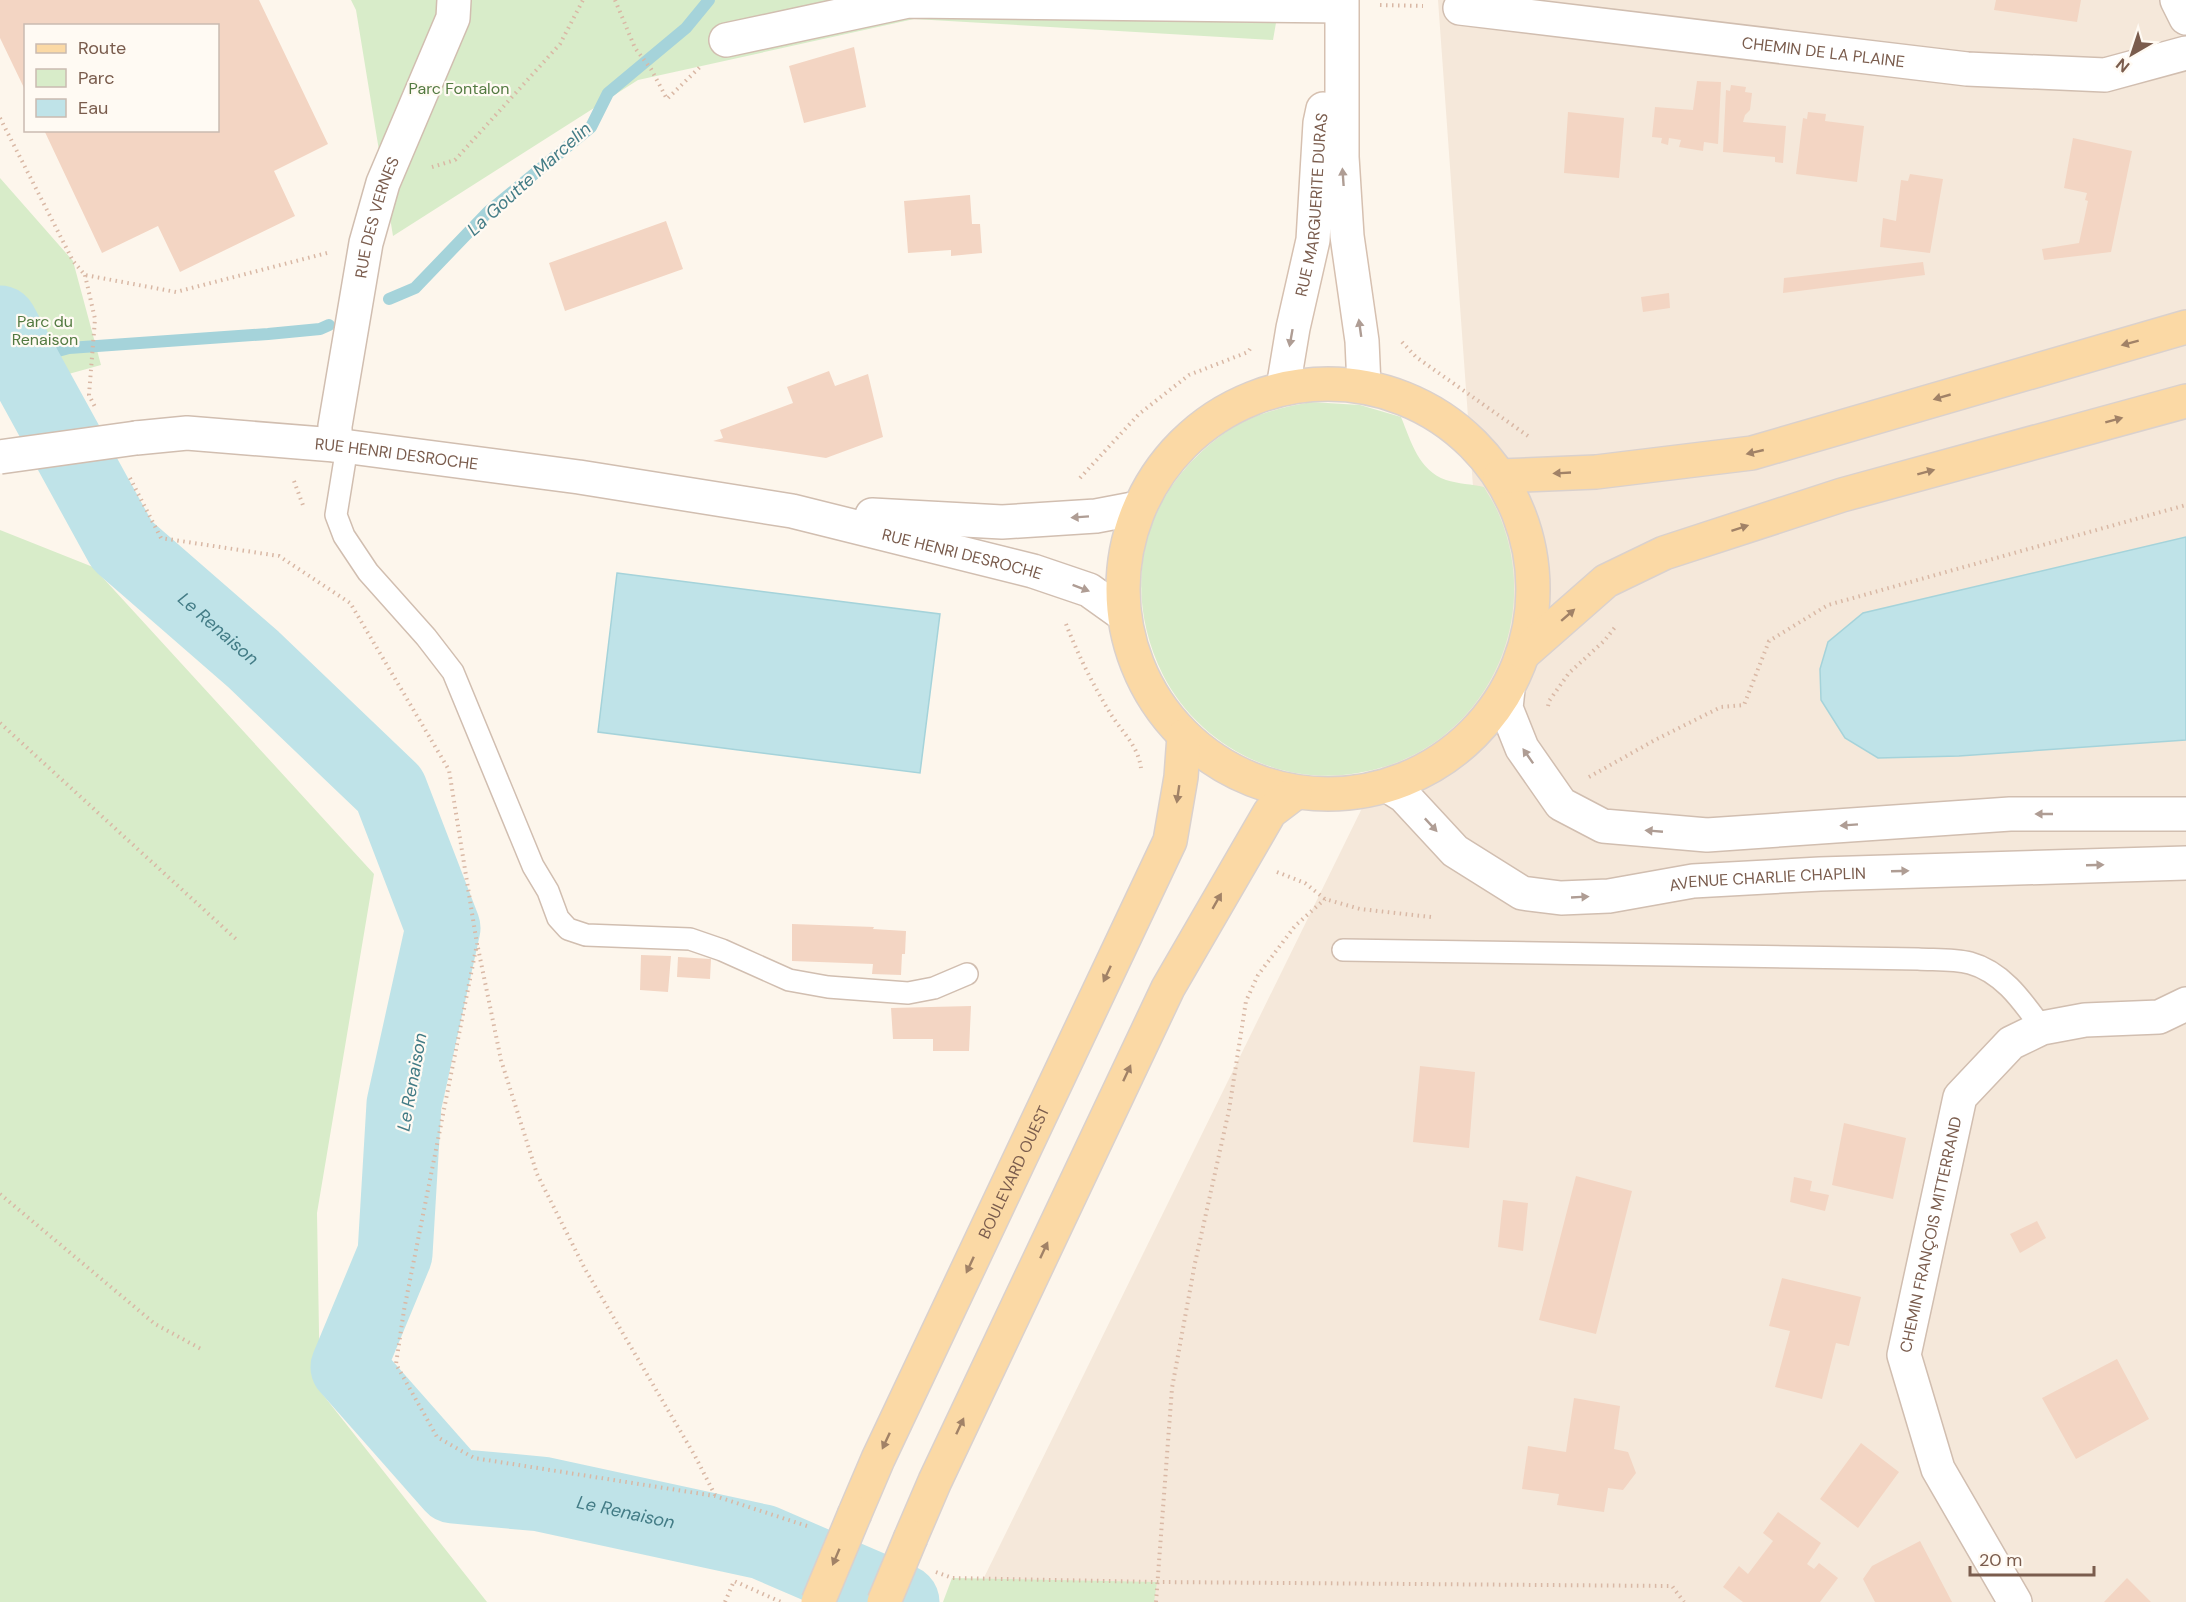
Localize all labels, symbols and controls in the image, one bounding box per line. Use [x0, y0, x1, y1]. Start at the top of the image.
legend [24, 24, 219, 132]
north arrow [2102, 24, 2162, 84]
street label: CHEMIN DE LA PLAINE [1741, 32, 1906, 72]
text: Route [78, 36, 126, 60]
text: N [2112, 53, 2134, 77]
text: Parc [78, 66, 114, 90]
park label: Parc Fontalon [409, 78, 509, 99]
text: Eau [78, 96, 108, 120]
street label: RUE MARGUERITE DURAS [1290, 111, 1332, 299]
water label: La Goutte Marcelin [462, 117, 596, 241]
street label: RUE DES VERNES [350, 153, 404, 280]
one-way arrow [1338, 168, 1348, 187]
park label: Parc du Renaison [12, 311, 78, 350]
one-way arrow [1356, 318, 1365, 337]
one-way arrow [1287, 329, 1296, 348]
one-way arrow [2120, 338, 2139, 348]
one-way arrow [1933, 393, 1951, 402]
one-way arrow [2105, 415, 2123, 425]
street label: RUE HENRI DESROCHE [314, 433, 480, 474]
one-way arrow [1746, 447, 1764, 457]
one-way arrow [1917, 467, 1935, 476]
one-way arrow [1552, 469, 1571, 478]
one-way arrow [1070, 512, 1089, 522]
street label: RUE HENRI DESROCHE [880, 523, 1045, 584]
one-way arrow [1731, 523, 1749, 533]
one-way arrow [1072, 584, 1090, 593]
water label: Le Renaison [173, 587, 264, 671]
one-way arrow [1560, 609, 1575, 622]
one-way arrow [1522, 749, 1534, 765]
one-way arrow [1174, 785, 1183, 804]
one-way arrow [2034, 809, 2053, 819]
one-way arrow [1424, 818, 1438, 833]
one-way arrow [1839, 821, 1858, 830]
one-way arrow [1645, 826, 1664, 836]
one-way arrow [2085, 861, 2104, 870]
street label: AVENUE CHARLIE CHAPLIN [1667, 862, 1866, 896]
one-way arrow [1890, 867, 1909, 876]
one-way arrow [1212, 892, 1222, 909]
one-way arrow [1571, 893, 1590, 902]
one-way arrow [1103, 966, 1112, 983]
water label: Le Renaison [392, 1031, 432, 1133]
one-way arrow [1123, 1065, 1132, 1082]
street label: BOULEVARD OUEST [973, 1102, 1054, 1242]
street label: CHEMIN FRANÇOIS MITTERRAND [1894, 1115, 1966, 1354]
one-way arrow [1039, 1241, 1048, 1258]
one-way arrow [965, 1256, 974, 1273]
one-way arrow [956, 1417, 965, 1434]
one-way arrow [882, 1432, 891, 1449]
water label: Le Renaison [574, 1490, 677, 1535]
scale bar [1970, 1539, 2094, 1577]
text: 20 m [1979, 1548, 2022, 1572]
one-way arrow [831, 1549, 841, 1567]

